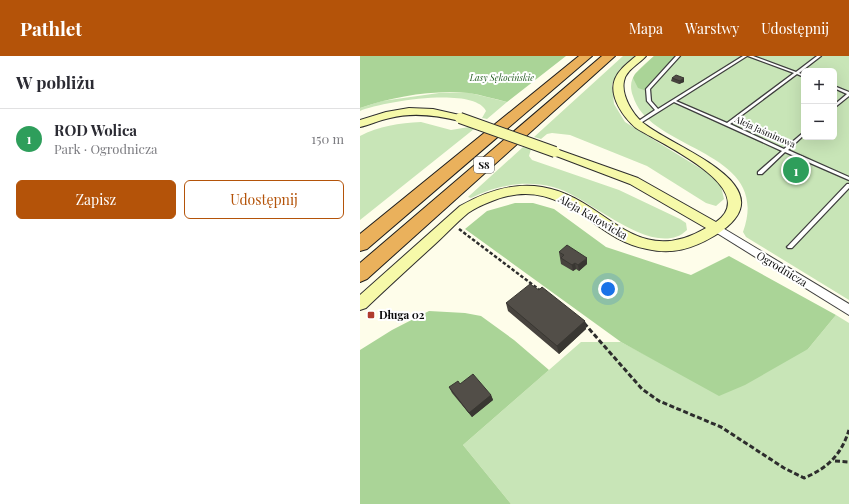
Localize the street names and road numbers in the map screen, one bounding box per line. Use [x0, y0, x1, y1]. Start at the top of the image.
street label: Aleja Jaśminowa [732, 112, 798, 150]
road number: S8 [474, 157, 494, 173]
street label: Aleja Katowicka [555, 190, 631, 243]
street label: Ogrodnicza [754, 248, 811, 290]

